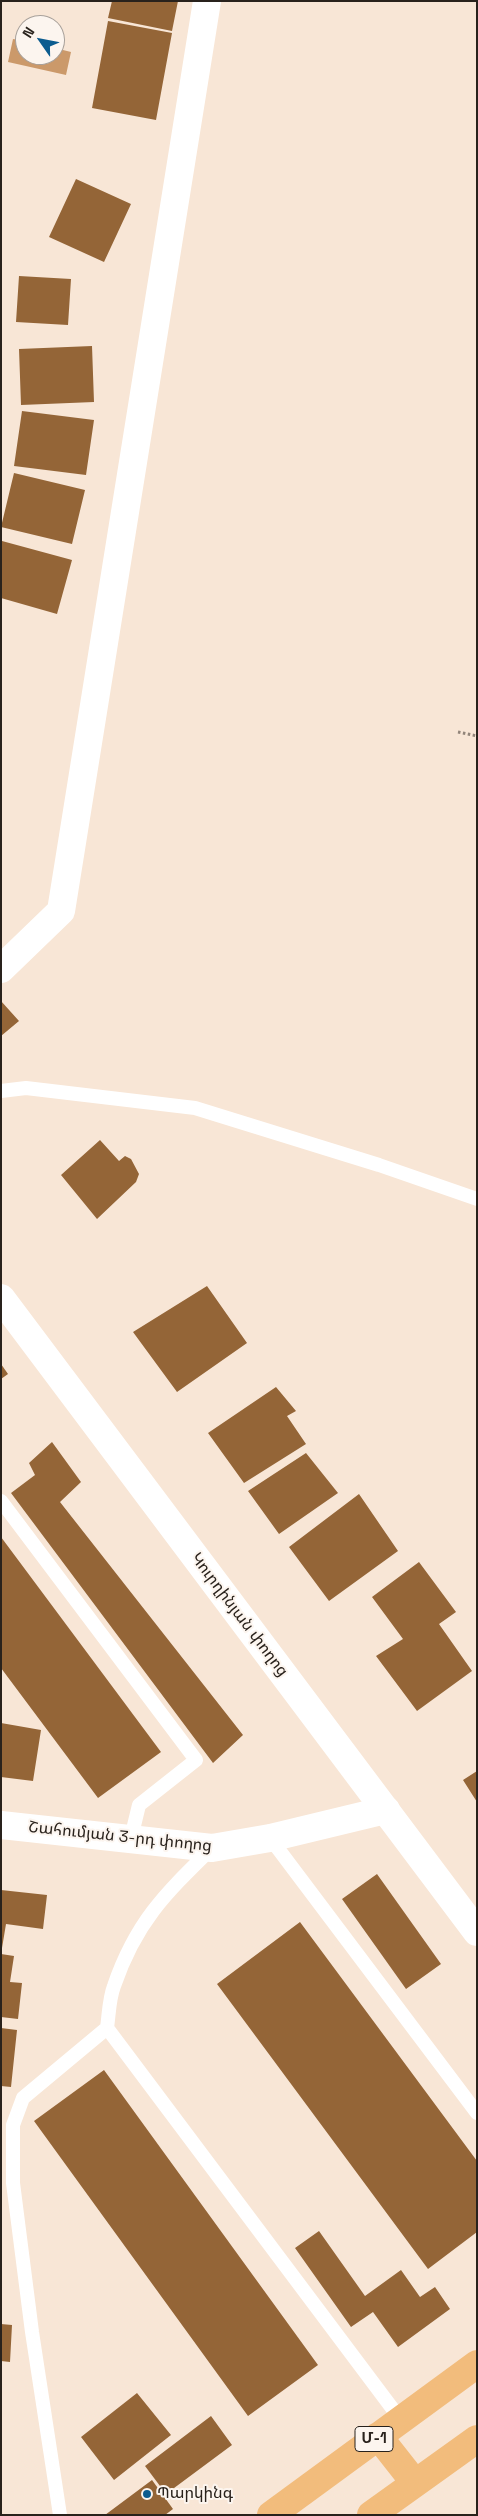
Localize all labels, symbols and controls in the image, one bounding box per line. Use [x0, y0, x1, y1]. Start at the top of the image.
north arrow [15, 15, 65, 65]
text: N [18, 24, 38, 41]
street label: Կուրղինյան փողոց [186, 1549, 292, 1681]
street label: Շահումյան 3-րդ փողոց [27, 1818, 213, 1856]
road number: Մ-1 [355, 2426, 393, 2452]
place label: Պարկինգ [157, 2484, 233, 2504]
marker: Պարկինգ [141, 2488, 153, 2500]

